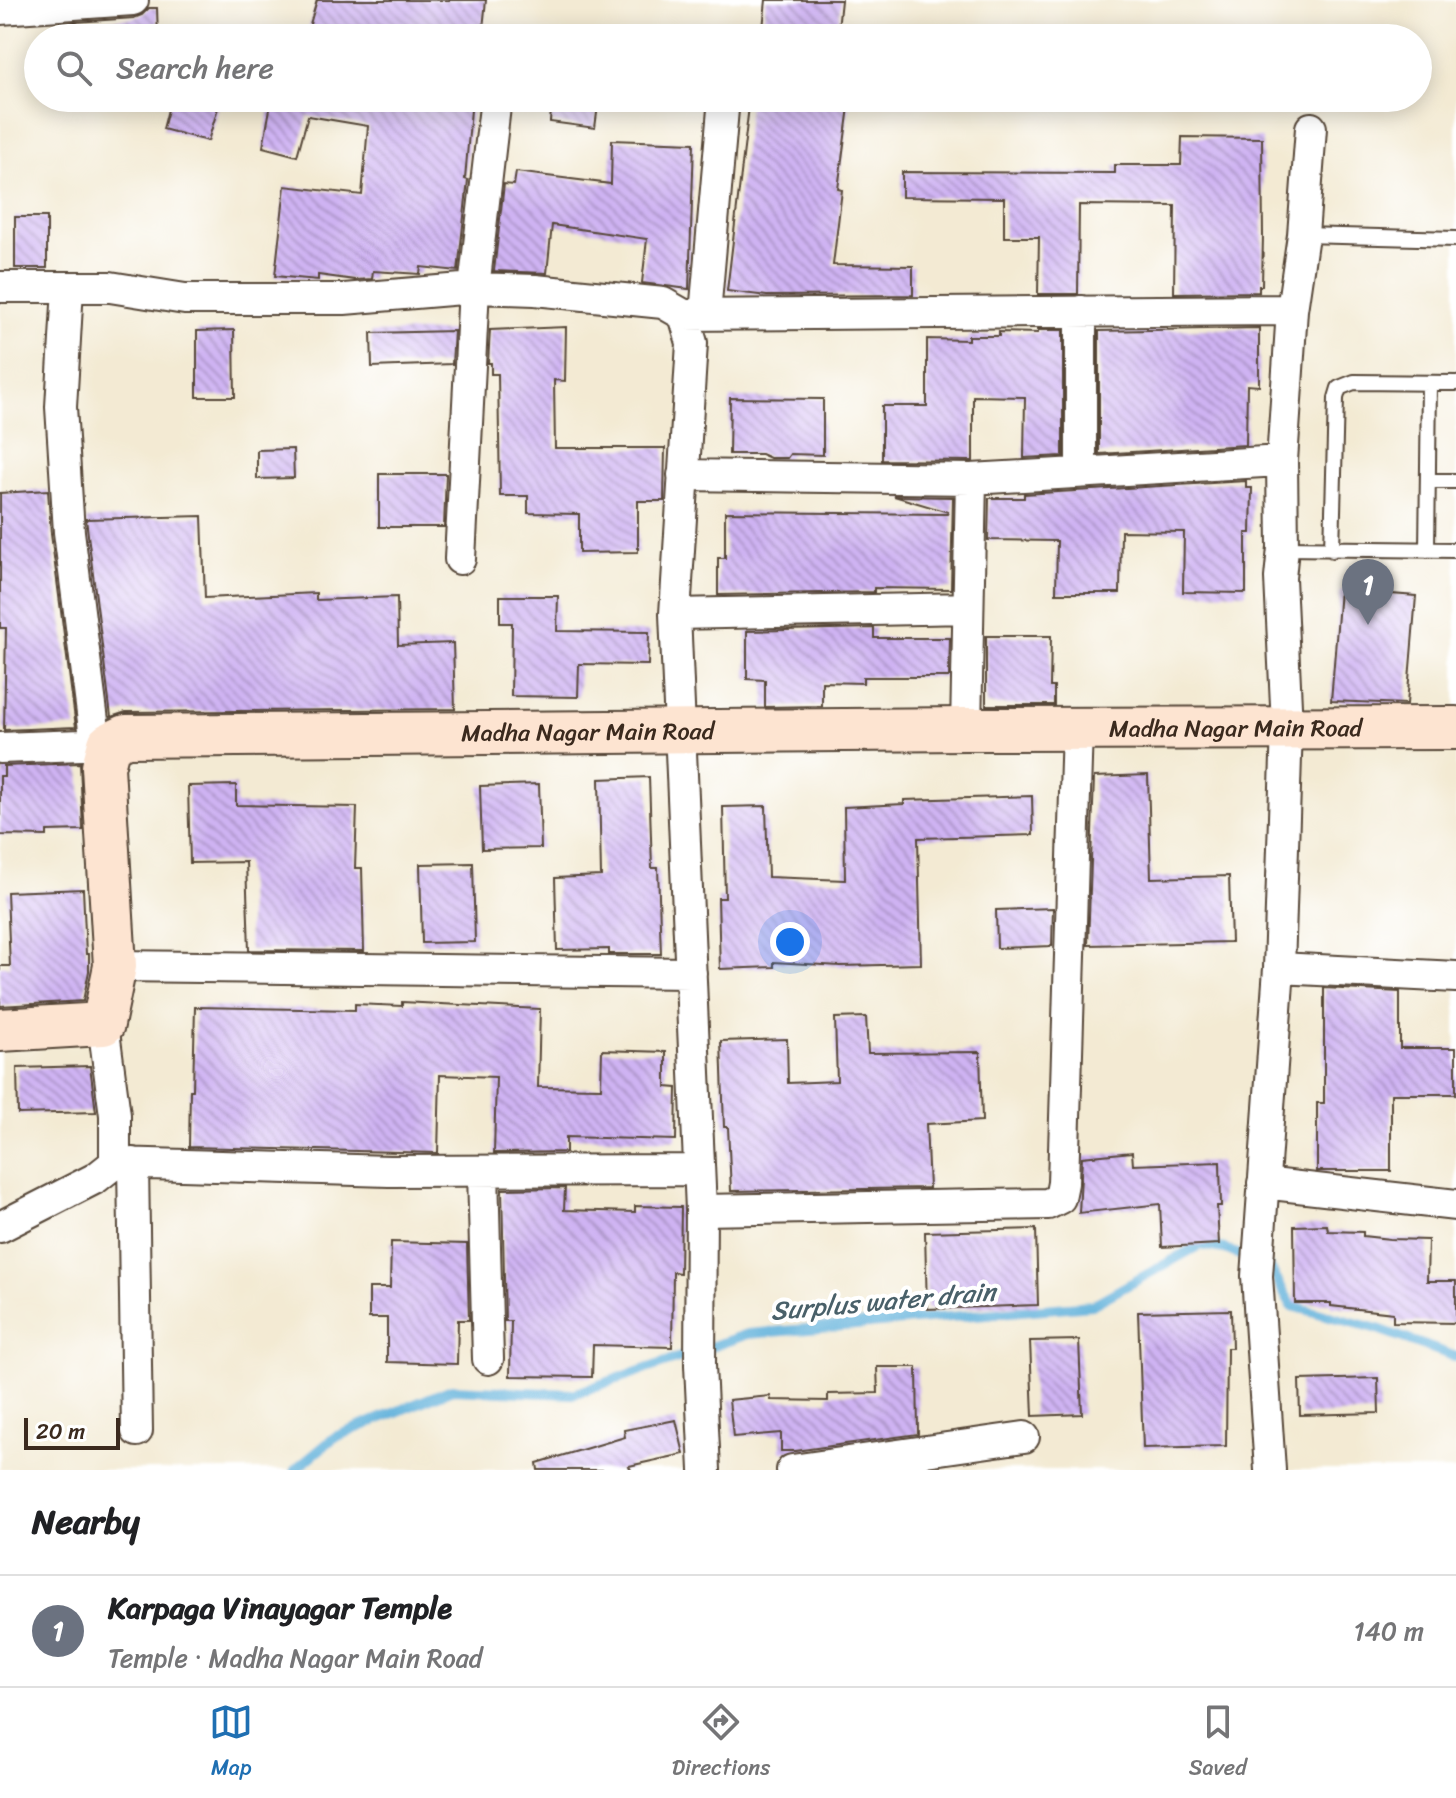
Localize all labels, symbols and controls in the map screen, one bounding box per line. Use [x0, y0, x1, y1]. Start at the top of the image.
search box [24, 24, 1432, 112]
text: Search here [116, 41, 274, 95]
icon: search [52, 46, 96, 90]
pin: 1 [1342, 559, 1394, 625]
street label: Madha Nagar Main Road [1109, 707, 1364, 750]
street label: Madha Nagar Main Road [461, 710, 716, 754]
your location [770, 922, 810, 962]
water label: Surplus water drain [769, 1268, 1000, 1334]
text: 20 m [36, 1412, 85, 1451]
scale bar [24, 1414, 120, 1450]
text: Nearby [32, 1492, 140, 1552]
text: Karpaga Vinayagar Temple [108, 1581, 452, 1635]
text: 1 [52, 1608, 64, 1654]
text: 140 m [1353, 1608, 1424, 1654]
text: Temple · Madha Nagar Main Road [108, 1635, 483, 1681]
tab: Map [209, 1700, 253, 1787]
tab: Directions [672, 1700, 770, 1787]
tab: Saved [1189, 1700, 1247, 1787]

